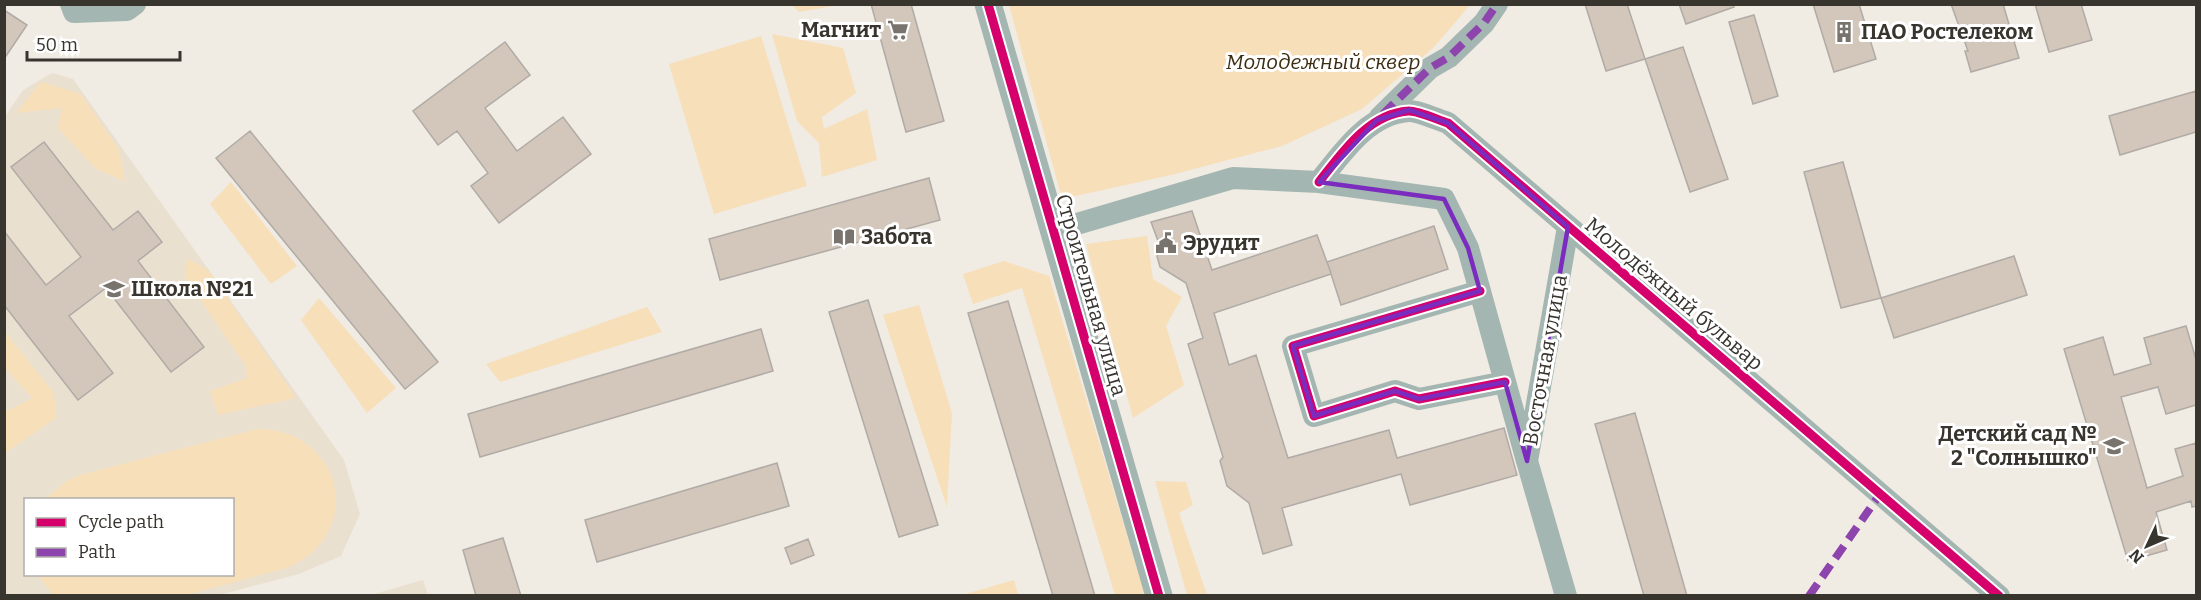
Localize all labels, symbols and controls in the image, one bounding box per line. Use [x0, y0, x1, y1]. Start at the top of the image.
place label: Магнит [801, 17, 881, 43]
supermarket icon: Магнит [886, 18, 910, 42]
place label: ПАО Ростелеком [1861, 19, 2033, 45]
building icon: ПАО Ростелеком [1832, 20, 1856, 44]
scale bar [27, 24, 180, 62]
text: 50 m [36, 34, 78, 56]
park label: Молодежный сквер [1226, 49, 1420, 75]
street label: Строительная улица [1050, 191, 1132, 400]
street label: Молодёжный бульвар [1580, 212, 1768, 376]
place label: Забота [861, 224, 932, 250]
library icon: Забота [832, 225, 856, 249]
place label: Эрудит [1183, 230, 1260, 256]
public building icon: Эрудит [1154, 231, 1178, 255]
street label: Восточная улица [1517, 272, 1573, 447]
place label: Школа №21 [131, 276, 253, 302]
school or university icon: Школа №21 [102, 277, 126, 301]
place label: Детский сад № 2 "Солнышко" [1938, 421, 2097, 471]
school or university icon: Детский сад № 2 "Солнышко" [2102, 434, 2126, 458]
legend [24, 498, 234, 576]
text: Cycle path [78, 511, 164, 533]
north arrow [2117, 516, 2177, 576]
text: Path [78, 541, 116, 563]
text: N [2125, 545, 2148, 567]

